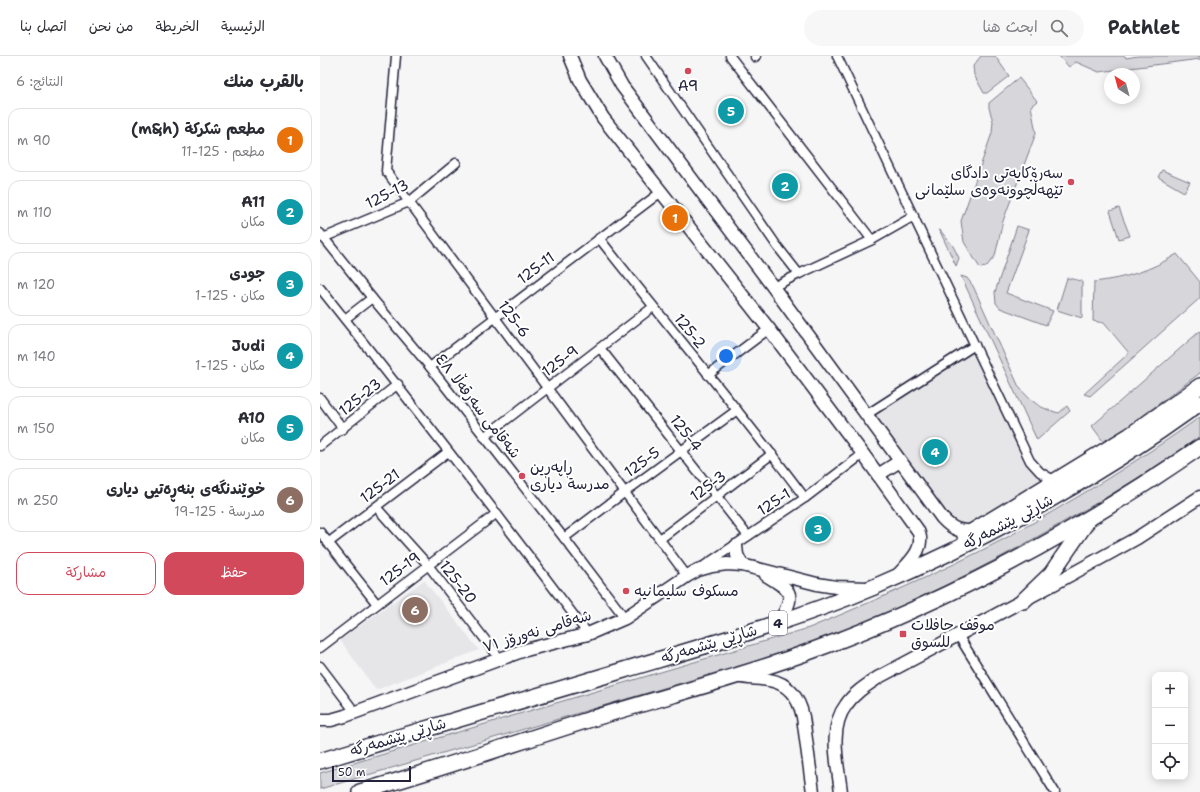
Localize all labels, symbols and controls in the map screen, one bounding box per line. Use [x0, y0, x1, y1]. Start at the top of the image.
search box [804, 10, 1084, 46]
text: Pathlet [1108, 15, 1180, 40]
text: اتصل بنا [20, 17, 67, 35]
text: من نحن [89, 17, 133, 35]
text: الخريطة [155, 17, 199, 35]
text: الرئيسية [221, 17, 265, 35]
text: ابحث هنا [982, 17, 1038, 37]
icon: search [1048, 17, 1070, 39]
marker: A9 [683, 66, 693, 76]
north arrow [1104, 68, 1140, 104]
text: بالقرب منك [224, 70, 304, 92]
text: النتائج: 6 [16, 73, 63, 90]
place label: A9 [678, 76, 698, 96]
pin: 5 [718, 96, 744, 126]
text: مطعم شكركة (m&h) [131, 119, 265, 139]
text: 90 m [17, 132, 51, 149]
text: 1 [287, 132, 293, 149]
text: مطعم · 125-11 [181, 143, 265, 160]
place label: سەرۆکایەتی دادگای تێهەڵچوونەوەی سلێمانی [915, 163, 1064, 200]
pin: 2 [772, 171, 798, 201]
street label: 125-13 [362, 175, 412, 213]
marker: سەرۆکایەتی دادگای تێهەڵچوونەوەی سلێمانی [1066, 177, 1076, 187]
text: A11 [241, 192, 265, 212]
pin: 1 [662, 203, 688, 233]
text: 110 m [17, 204, 52, 221]
text: 2 [285, 204, 295, 221]
text: مكان [241, 213, 265, 230]
street label: 125-11 [513, 247, 559, 289]
text: جودی [229, 263, 265, 283]
text: 120 m [17, 276, 55, 293]
text: 3 [285, 276, 295, 293]
text: مكان · 125-1 [195, 287, 265, 304]
street label: 125-6 [494, 296, 534, 342]
street label: 125-2 [670, 309, 710, 353]
text: Judi [231, 336, 265, 356]
street label: 125-9 [538, 341, 582, 381]
your location [716, 346, 736, 366]
text: 140 m [17, 348, 56, 365]
text: 4 [285, 348, 295, 365]
street label: شەقامی سەرقەڵا ٤٨ [431, 349, 526, 463]
text: مكان · 125-1 [195, 357, 265, 374]
street label: 125-23 [334, 374, 386, 420]
text: A10 [238, 408, 265, 428]
street label: 125-4 [665, 410, 707, 456]
text: 150 m [17, 420, 55, 437]
text: 5 [286, 420, 294, 437]
text: مكان [241, 429, 265, 446]
pin: 4 [922, 437, 948, 467]
street label: 125-5 [620, 442, 664, 482]
place label: ڕاپەڕین مدرسة ديارى [530, 457, 610, 494]
street label: 125-21 [356, 464, 404, 508]
street label: 125-3 [686, 466, 730, 506]
marker: ڕاپەڕین مدرسة ديارى [517, 471, 527, 481]
text: خوێندنگەی بنەڕەتیی دیاری [106, 479, 265, 499]
street label: 125-1 [753, 484, 795, 520]
street label: شاڕێی پێشمەرگە [959, 490, 1058, 557]
text: 250 m [17, 492, 58, 509]
text: 6 [285, 492, 295, 509]
text: مدرسة · 125-19 [174, 503, 265, 520]
pin: 3 [805, 514, 831, 544]
street label: 125-19 [376, 547, 424, 591]
button: مشاركة [16, 552, 156, 595]
button: حفظ [164, 552, 304, 595]
street label: 125-20 [435, 556, 481, 608]
place label: مسكوف سليمانيه [634, 581, 739, 601]
marker: مسكوف سليمانيه [621, 586, 631, 596]
pin: 6 [402, 595, 428, 625]
street label: شەقامی نەورۆز ٧١ [480, 605, 594, 657]
road number: 4 [769, 611, 787, 635]
place label: موقف حافلات للسوق [911, 615, 995, 652]
street label: شاڕێی پێشمەرگە [659, 620, 760, 671]
marker: موقف حافلات للسوق [898, 629, 908, 639]
map controls [1152, 672, 1188, 780]
button: + [1152, 672, 1188, 708]
button: − [1152, 708, 1188, 744]
street label: شاڕێی پێشمەرگە [348, 713, 449, 764]
button: locate [1152, 744, 1188, 780]
scale bar [332, 764, 411, 783]
text: 50 m [338, 765, 366, 780]

